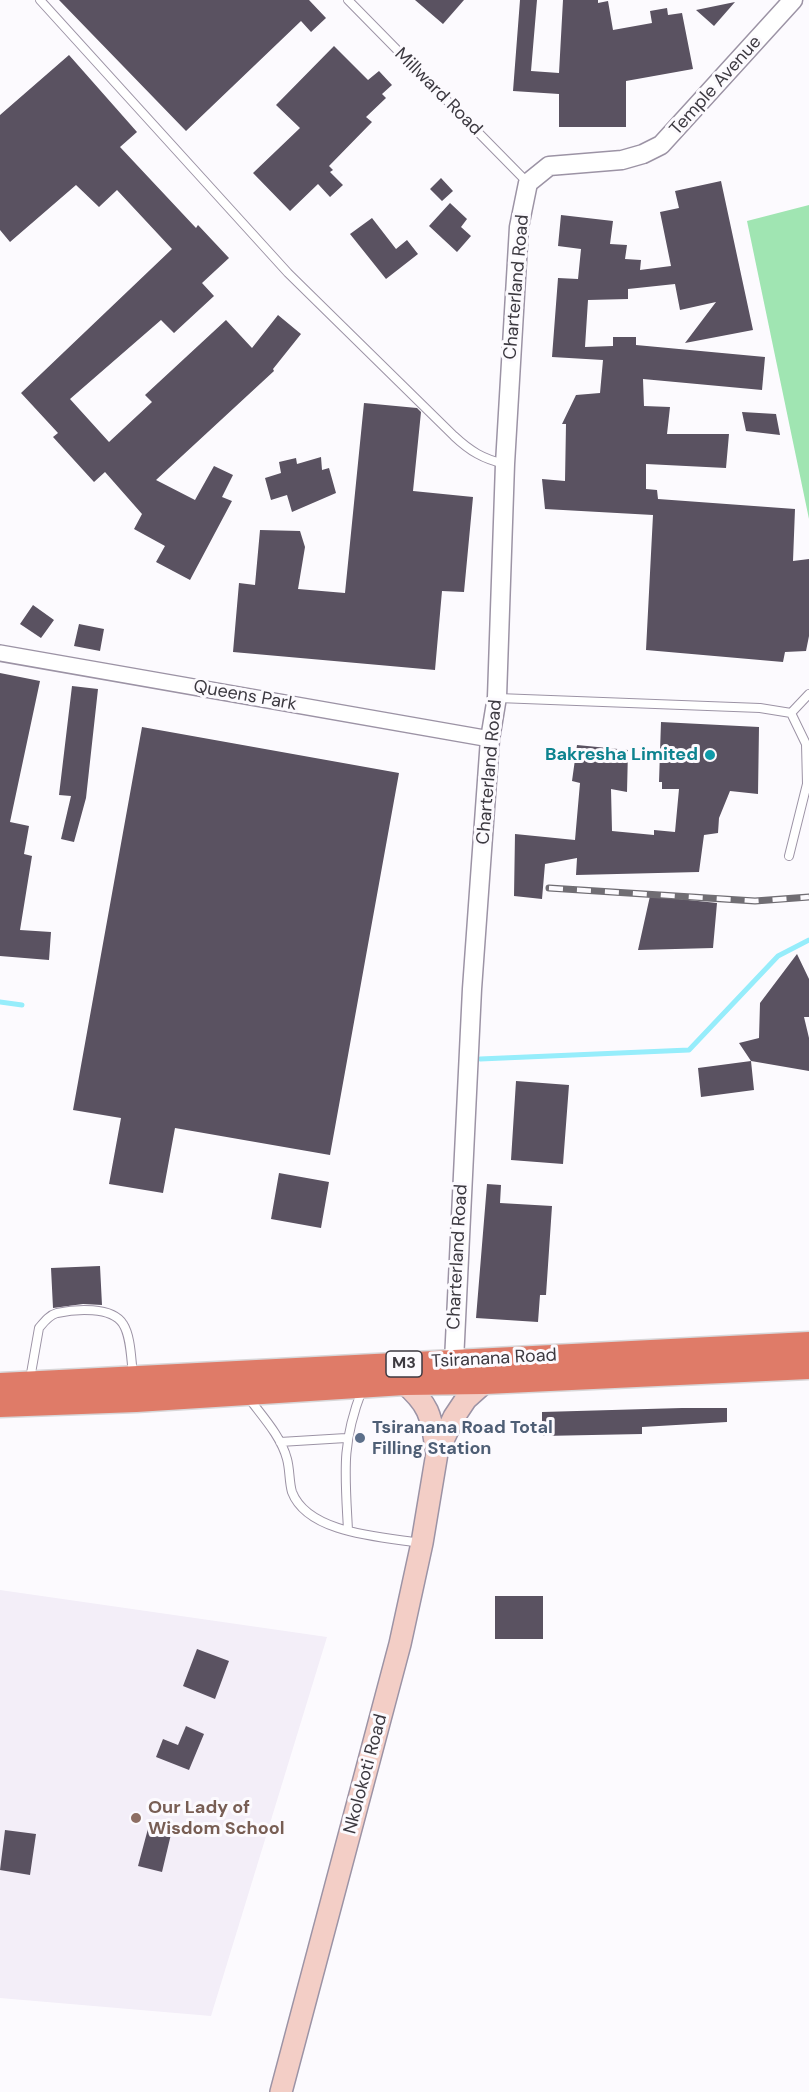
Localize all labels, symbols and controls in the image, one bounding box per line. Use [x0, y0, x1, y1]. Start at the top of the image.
street label: Temple Avenue [666, 32, 766, 140]
street label: Millward Road [390, 44, 486, 140]
street label: Charterland Road [500, 214, 534, 360]
street label: Queens Park [192, 676, 298, 716]
street label: Charterland Road [473, 699, 507, 845]
place label: Bakresha Limited [545, 744, 698, 766]
marker: Bakresha Limited [703, 748, 717, 762]
street label: Charterland Road [443, 1184, 473, 1330]
street label: Tsiranana Road [431, 1345, 557, 1373]
road number: M3 [386, 1351, 422, 1377]
place label: Tsiranana Road Total Filling Station [372, 1417, 553, 1460]
marker: Tsiranana Road Total Filling Station [353, 1431, 367, 1445]
street label: Nkolokoti Road [340, 1712, 392, 1836]
place label: Our Lady of Wisdom School [148, 1797, 284, 1840]
marker: Our Lady of Wisdom School [129, 1811, 143, 1825]

